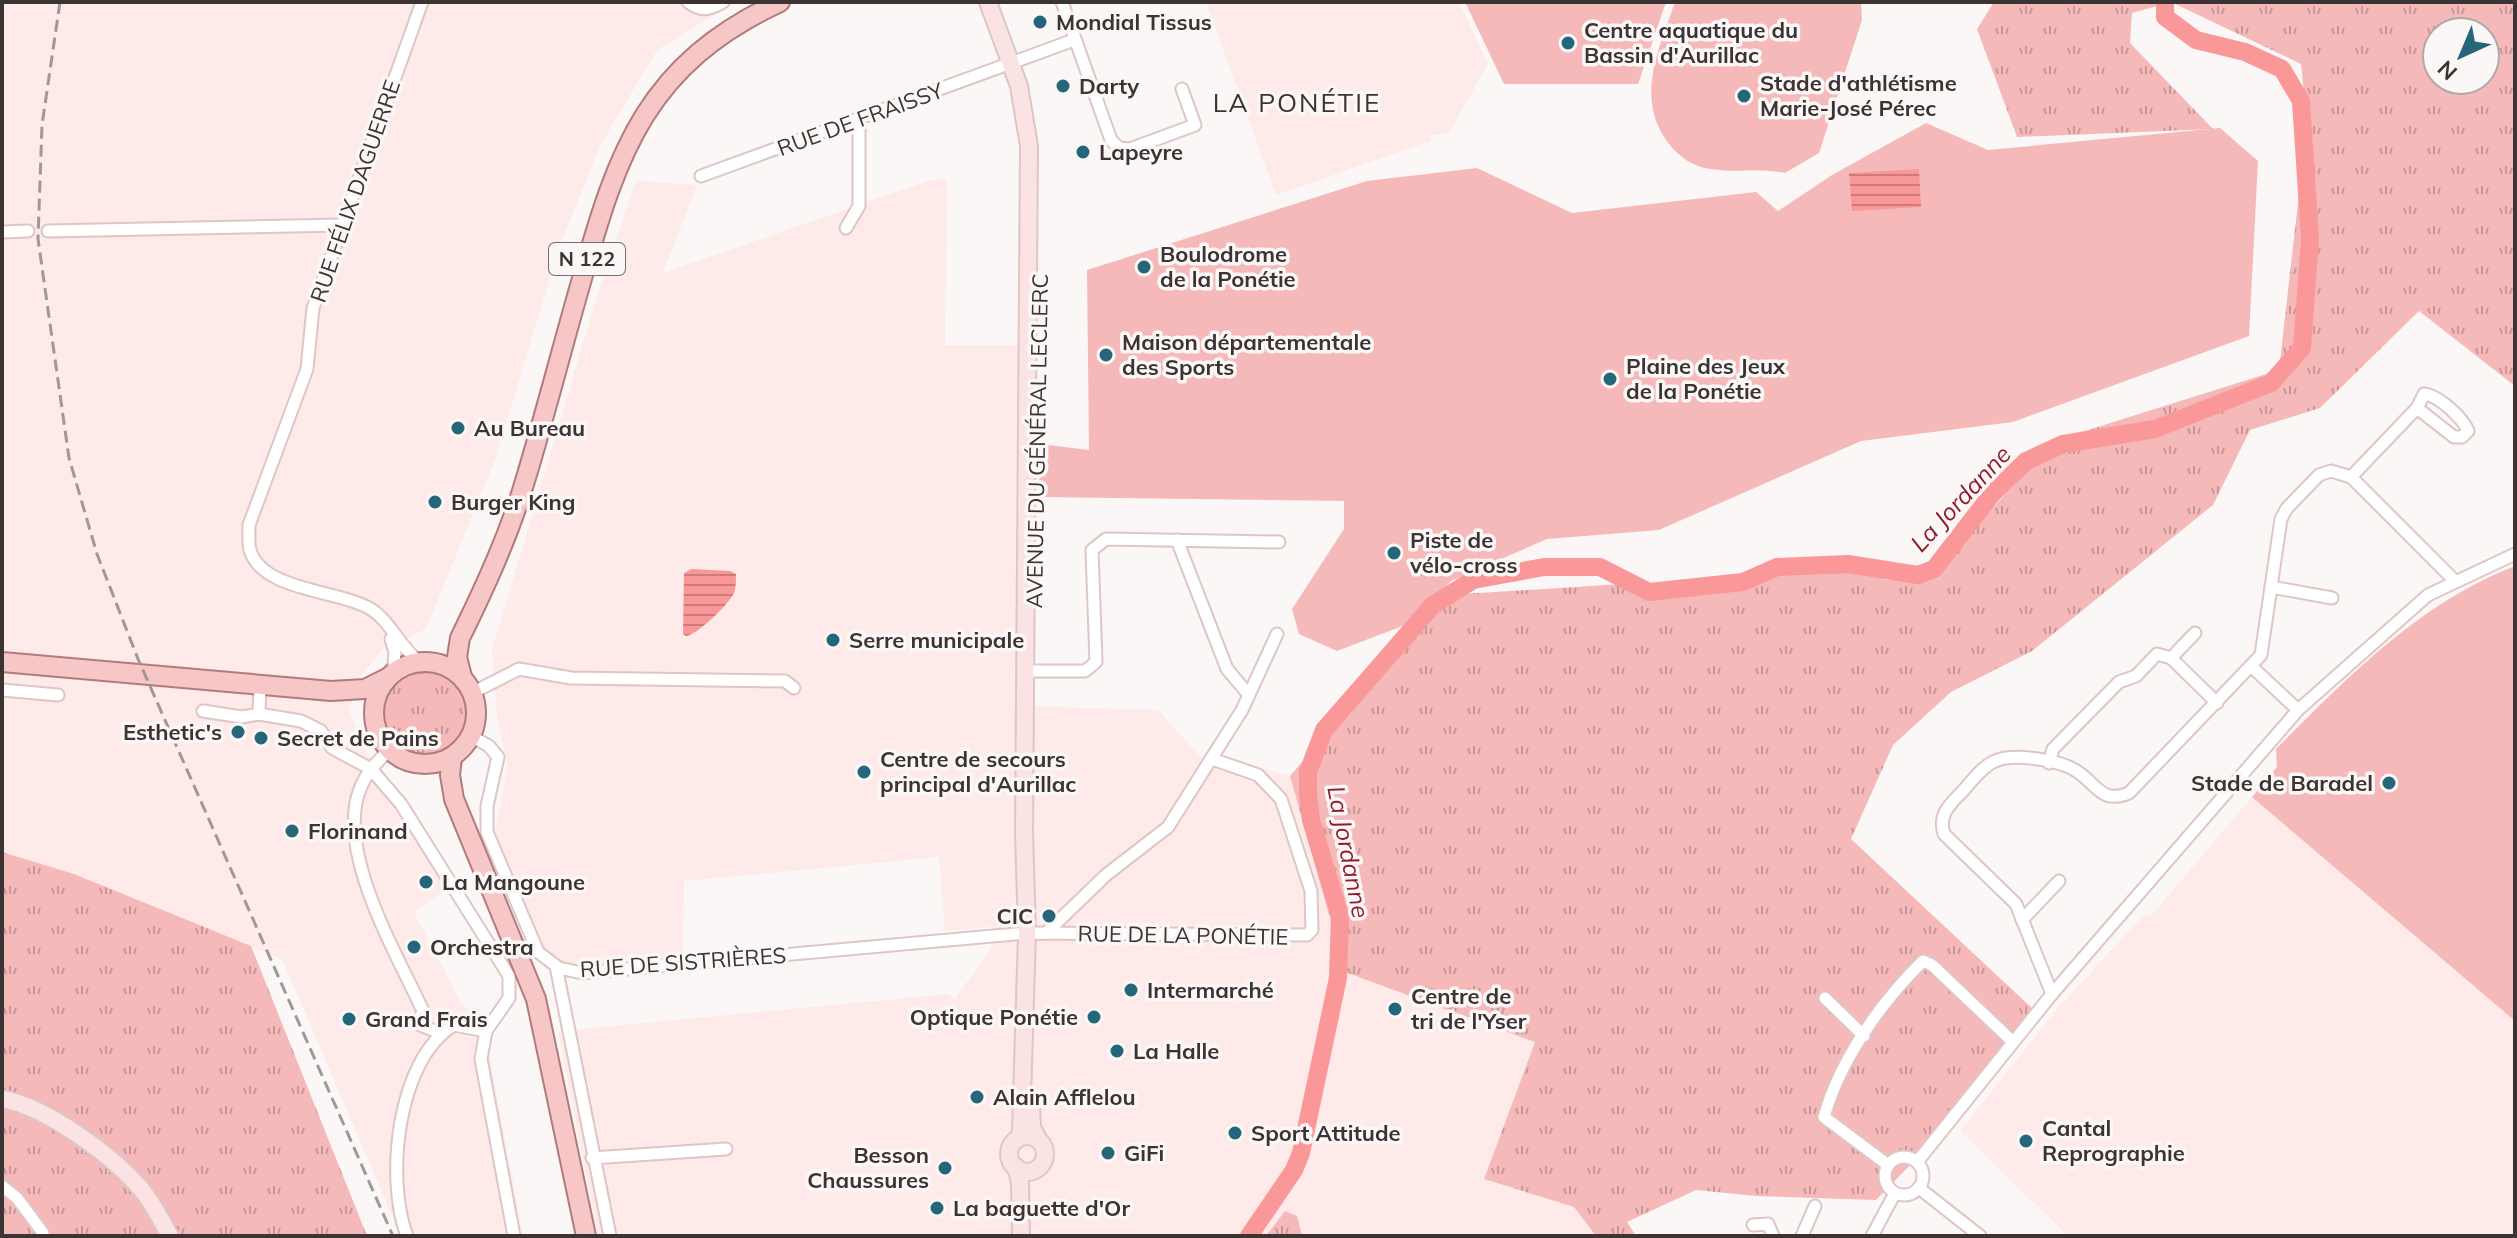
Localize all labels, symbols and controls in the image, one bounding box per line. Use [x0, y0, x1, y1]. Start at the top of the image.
place label: Mondial Tissus [1056, 8, 1212, 36]
marker: Mondial Tissus [1031, 13, 1049, 31]
place label: Centre aquatique du Bassin d'Aurillac [1584, 16, 1798, 69]
north arrow [2421, 16, 2501, 96]
marker: Centre aquatique du Bassin d'Aurillac [1559, 34, 1577, 52]
text: N [2431, 55, 2463, 86]
place label: Stade d'athlétisme Marie-José Pérec [1760, 69, 1957, 122]
place label: Darty [1079, 72, 1139, 100]
street label: RUE FÉLIX DAGUERRE [304, 76, 406, 306]
street label: RUE DE FRAISSY [773, 76, 947, 162]
marker: Darty [1054, 77, 1072, 95]
district label: LA PONÉTIE [1213, 86, 1381, 119]
marker: Stade d'athlétisme Marie-José Pérec [1735, 87, 1753, 105]
place label: Lapeyre [1099, 138, 1183, 166]
marker: Lapeyre [1074, 143, 1092, 161]
place label: Boulodrome de la Ponétie [1160, 240, 1296, 293]
road number: N 122 [549, 243, 625, 275]
marker: Boulodrome de la Ponétie [1135, 258, 1153, 276]
street label: AVENUE DU GÉNÉRAL LECLERC [1020, 273, 1054, 609]
place label: Maison départementale des Sports [1122, 328, 1371, 381]
marker: Maison départementale des Sports [1097, 346, 1115, 364]
place label: Plaine des Jeux de la Ponétie [1626, 352, 1786, 405]
marker: Plaine des Jeux de la Ponétie [1601, 370, 1619, 388]
place label: Au Bureau [474, 414, 585, 442]
marker: Au Bureau [449, 419, 467, 437]
water label: La Jordanne [1904, 439, 2017, 558]
place label: Burger King [451, 488, 576, 516]
marker: Burger King [426, 493, 444, 511]
place label: Piste de vélo-cross [1409, 526, 1518, 579]
marker: Piste de vélo-cross [1385, 544, 1403, 562]
place label: Serre municipale [849, 626, 1024, 654]
marker: Serre municipale [824, 631, 842, 649]
place label: Esthetic's [123, 718, 222, 746]
marker: Esthetic's [229, 723, 247, 741]
place label: Secret de Pains [277, 724, 439, 752]
marker: Secret de Pains [252, 729, 270, 747]
place label: Centre de secours principal d'Aurillac [880, 745, 1076, 798]
marker: Centre de secours principal d'Aurillac [855, 763, 873, 781]
place label: Stade de Baradel [2191, 769, 2373, 797]
marker: Stade de Baradel [2380, 774, 2398, 792]
water label: La Jordanne [1321, 783, 1376, 920]
place label: Florinand [308, 817, 408, 845]
marker: Florinand [283, 822, 301, 840]
place label: La Mangoune [442, 868, 585, 896]
marker: La Mangoune [417, 873, 435, 891]
place label: CIC [997, 902, 1033, 930]
marker: CIC [1040, 907, 1058, 925]
street label: RUE DE LA PONÉTIE [1077, 919, 1289, 951]
place label: Orchestra [430, 933, 534, 961]
marker: Orchestra [405, 938, 423, 956]
street label: RUE DE SISTRIÈRES [579, 941, 787, 983]
place label: Intermarché [1147, 976, 1274, 1004]
marker: Intermarché [1122, 981, 1140, 999]
place label: Centre de tri de l'Yser [1411, 982, 1527, 1035]
marker: Centre de tri de l'Yser [1386, 1000, 1404, 1018]
place label: Optique Ponétie [910, 1003, 1078, 1031]
place label: Grand Frais [365, 1005, 488, 1033]
marker: Optique Ponétie [1085, 1008, 1103, 1026]
marker: Grand Frais [340, 1010, 358, 1028]
place label: La Halle [1133, 1037, 1219, 1065]
marker: La Halle [1108, 1042, 1126, 1060]
place label: Alain Afflelou [993, 1083, 1136, 1111]
marker: Alain Afflelou [968, 1088, 986, 1106]
place label: Cantal Reprographie [2042, 1114, 2185, 1167]
place label: Sport Attitude [1251, 1119, 1401, 1147]
marker: Sport Attitude [1226, 1124, 1244, 1142]
marker: Cantal Reprographie [2017, 1132, 2035, 1150]
place label: GiFi [1124, 1139, 1164, 1167]
place label: Besson Chaussures [807, 1141, 929, 1194]
marker: GiFi [1099, 1144, 1117, 1162]
marker: Besson Chaussures [936, 1159, 954, 1177]
place label: La baguette d'Or [953, 1194, 1130, 1222]
marker: La baguette d'Or [928, 1199, 946, 1217]

